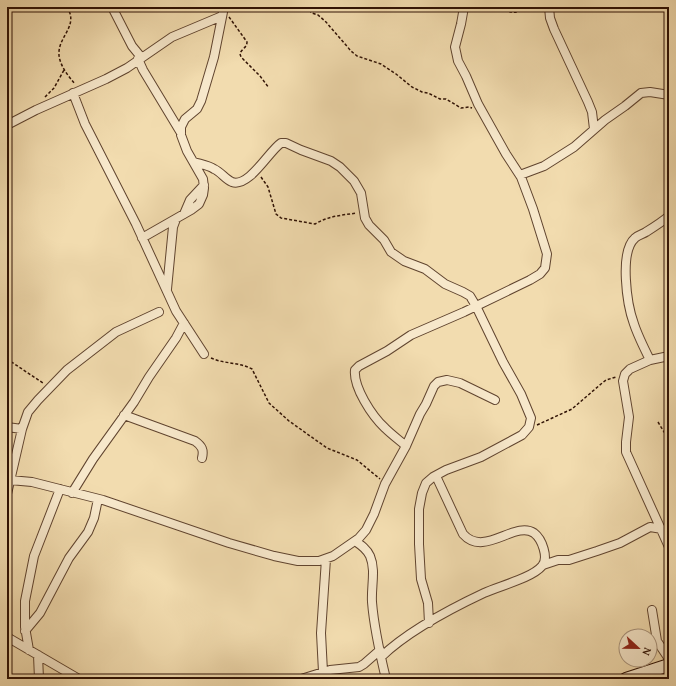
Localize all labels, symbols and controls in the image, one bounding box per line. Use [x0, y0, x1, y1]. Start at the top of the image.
north arrow [618, 628, 658, 668]
text: N [638, 645, 656, 659]

